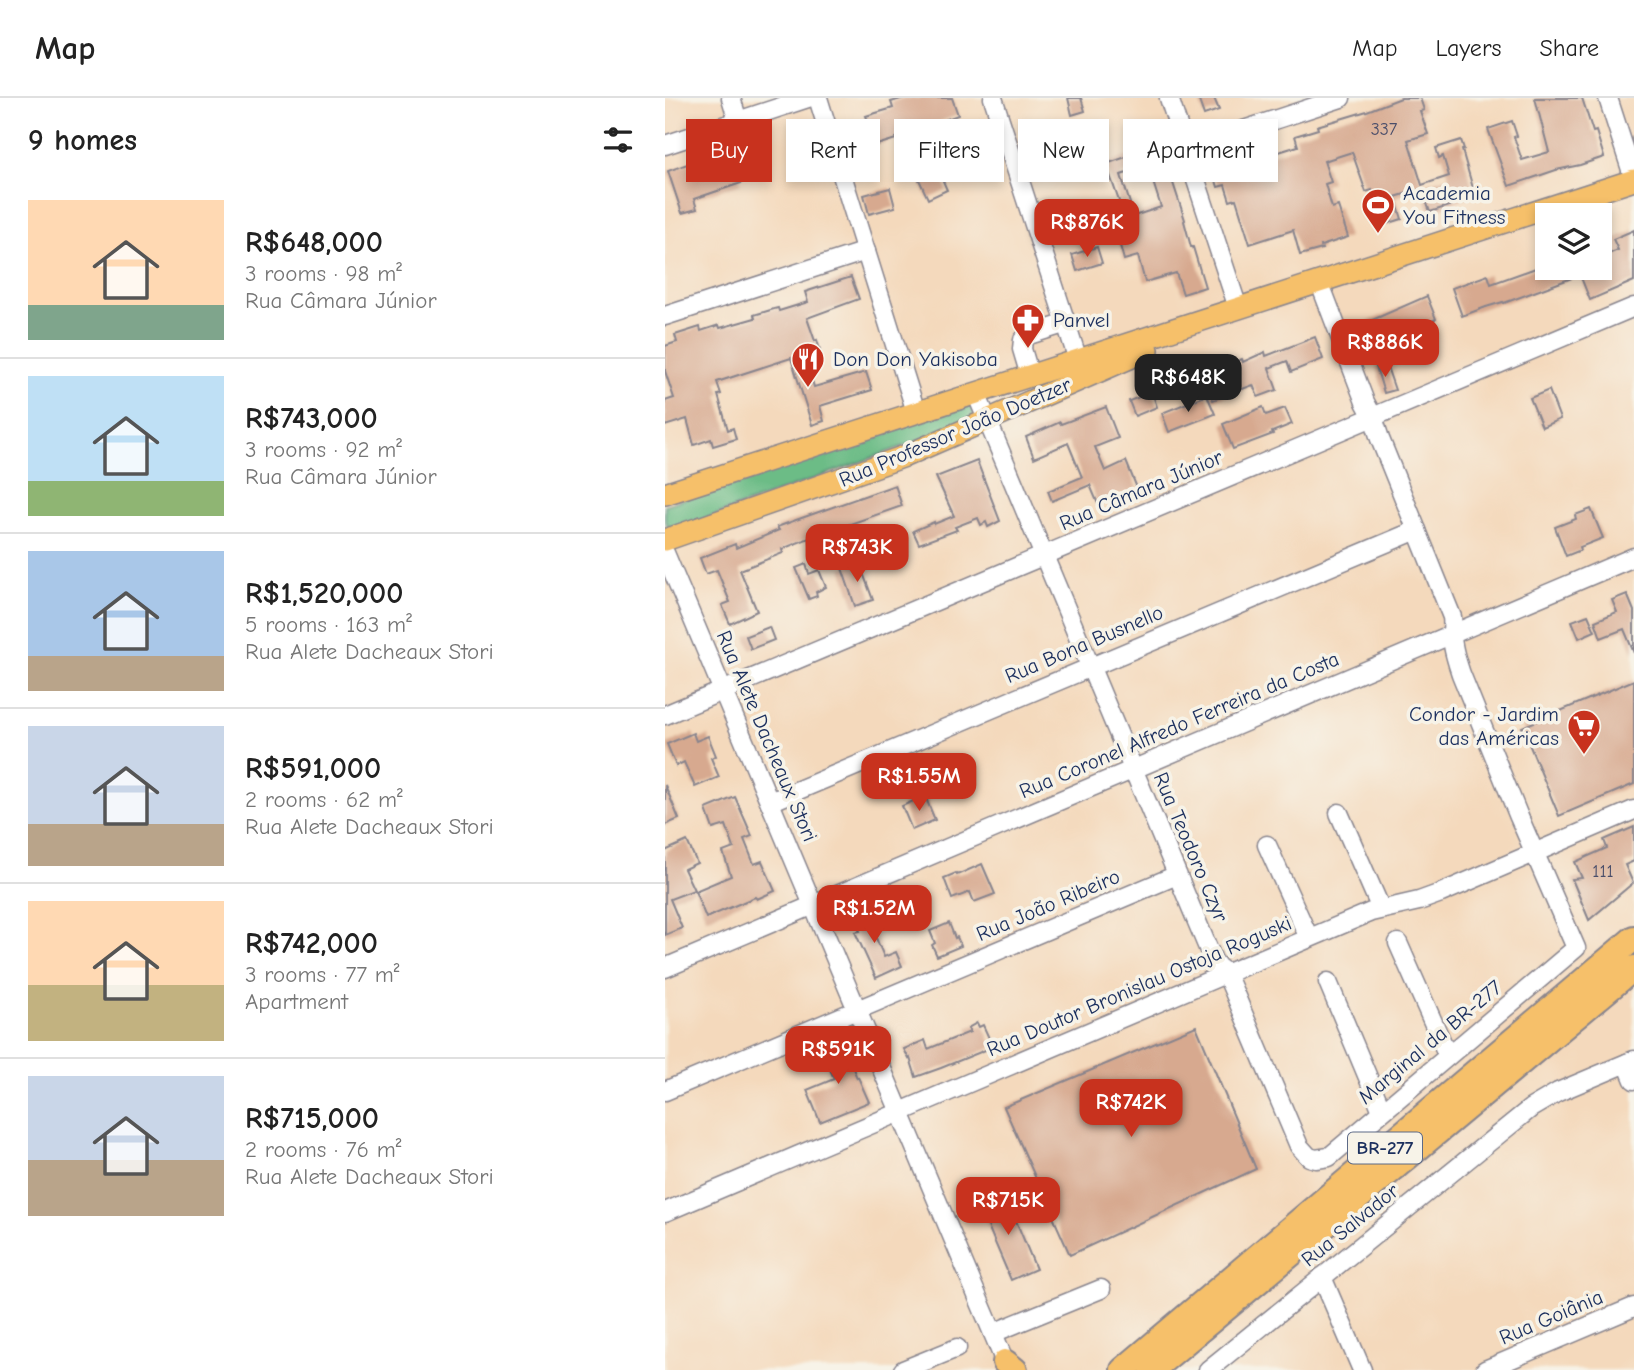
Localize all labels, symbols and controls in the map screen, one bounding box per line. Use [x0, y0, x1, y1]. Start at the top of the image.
text: Map [35, 29, 96, 67]
text: Map [1352, 34, 1398, 62]
text: Layers [1436, 34, 1501, 62]
text: Share [1539, 34, 1599, 62]
chip: Buy [686, 119, 772, 182]
chip: Rent [786, 119, 880, 182]
chip: Filters [894, 119, 1004, 182]
chip: New [1018, 119, 1109, 182]
chip: Apartment [1123, 119, 1278, 182]
house number: 337 [1371, 119, 1398, 140]
icon: filters [599, 121, 637, 159]
text: 9 homes [28, 123, 137, 158]
place label: Academia You Fitness [1403, 181, 1506, 229]
sports icon: Academia You Fitness [1359, 186, 1397, 235]
pin: R$876K [1030, 200, 1144, 259]
map controls [1535, 203, 1612, 280]
button: layers [1535, 203, 1612, 280]
text: R$876K [1050, 208, 1124, 235]
text: R$648,000 [245, 225, 383, 260]
icon: home [84, 228, 168, 312]
text: 3 rooms · 98 m² [245, 260, 402, 287]
text: Rua Câmara Júnior [245, 287, 437, 314]
pharmacy icon: Panvel [1009, 301, 1047, 350]
place label: Panvel [1053, 308, 1110, 332]
pin: R$886K [1328, 320, 1442, 379]
text: R$886K [1347, 328, 1423, 355]
restaurant icon: Don Don Yakisoba [789, 340, 827, 389]
place label: Don Don Yakisoba [833, 347, 998, 371]
pin: R$648K [1131, 354, 1245, 414]
text: R$648K [1151, 363, 1225, 390]
street label: Rua Professor João Doetzer [835, 372, 1075, 492]
text: R$743,000 [245, 401, 378, 436]
icon: home [84, 404, 168, 488]
text: 3 rooms · 92 m² [245, 436, 402, 463]
street label: Rua Câmara Júnior [1056, 445, 1227, 535]
text: Rua Câmara Júnior [245, 463, 437, 490]
pin: R$743K [800, 524, 914, 584]
text: R$743K [822, 533, 892, 560]
text: R$1,520,000 [245, 576, 403, 611]
icon: home [84, 579, 168, 663]
street label: Rua Bona Busnello [1001, 600, 1167, 688]
text: 5 rooms · 163 m² [245, 611, 412, 638]
street label: Rua Alete Dacheaux Stori [712, 627, 822, 845]
text: Rua Alete Dacheaux Stori [245, 638, 494, 665]
street label: Rua Coronel Alfredo Ferreira da Costa [1016, 647, 1342, 803]
place label: Condor - Jardim das Américas [1409, 702, 1559, 750]
supermarket icon: Condor - Jardim das Américas [1565, 707, 1603, 756]
text: R$591,000 [245, 751, 381, 786]
icon: home [84, 754, 168, 838]
pin: R$1.55M [854, 754, 984, 813]
text: R$1.55M [877, 762, 961, 789]
street label: Rua Teodoro Czyr [1149, 769, 1234, 926]
text: 2 rooms · 62 m² [245, 786, 403, 813]
text: Rua Alete Dacheaux Stori [245, 813, 494, 840]
house number: 111 [1592, 861, 1614, 882]
street label: Rua João Ribeiro [973, 864, 1123, 946]
pin: R$1.52M [809, 886, 939, 945]
text: R$1.52M [833, 894, 915, 921]
street label: Rua Doutor Bronislau Ostoja Roguski [983, 911, 1295, 1061]
text: R$742,000 [245, 926, 378, 961]
icon: home [84, 929, 168, 1013]
text: 3 rooms · 77 m² [245, 961, 400, 988]
street label: Marginal da BR-277 [1353, 975, 1507, 1109]
text: Apartment [245, 988, 348, 1015]
pin: R$591K [781, 1026, 895, 1086]
text: R$591K [801, 1035, 875, 1062]
pin: R$742K [1074, 1080, 1188, 1139]
text: R$742K [1096, 1088, 1166, 1115]
text: R$715,000 [245, 1101, 379, 1136]
icon: home [84, 1104, 168, 1188]
road number: BR-277 [1348, 1132, 1422, 1164]
text: 2 rooms · 76 m² [245, 1136, 401, 1163]
text: Rua Alete Dacheaux Stori [245, 1163, 494, 1190]
pin: R$715K [951, 1178, 1065, 1237]
street label: Rua Salvador [1297, 1178, 1404, 1271]
text: R$715K [972, 1186, 1044, 1213]
street label: Rua Goiânia [1496, 1284, 1606, 1350]

